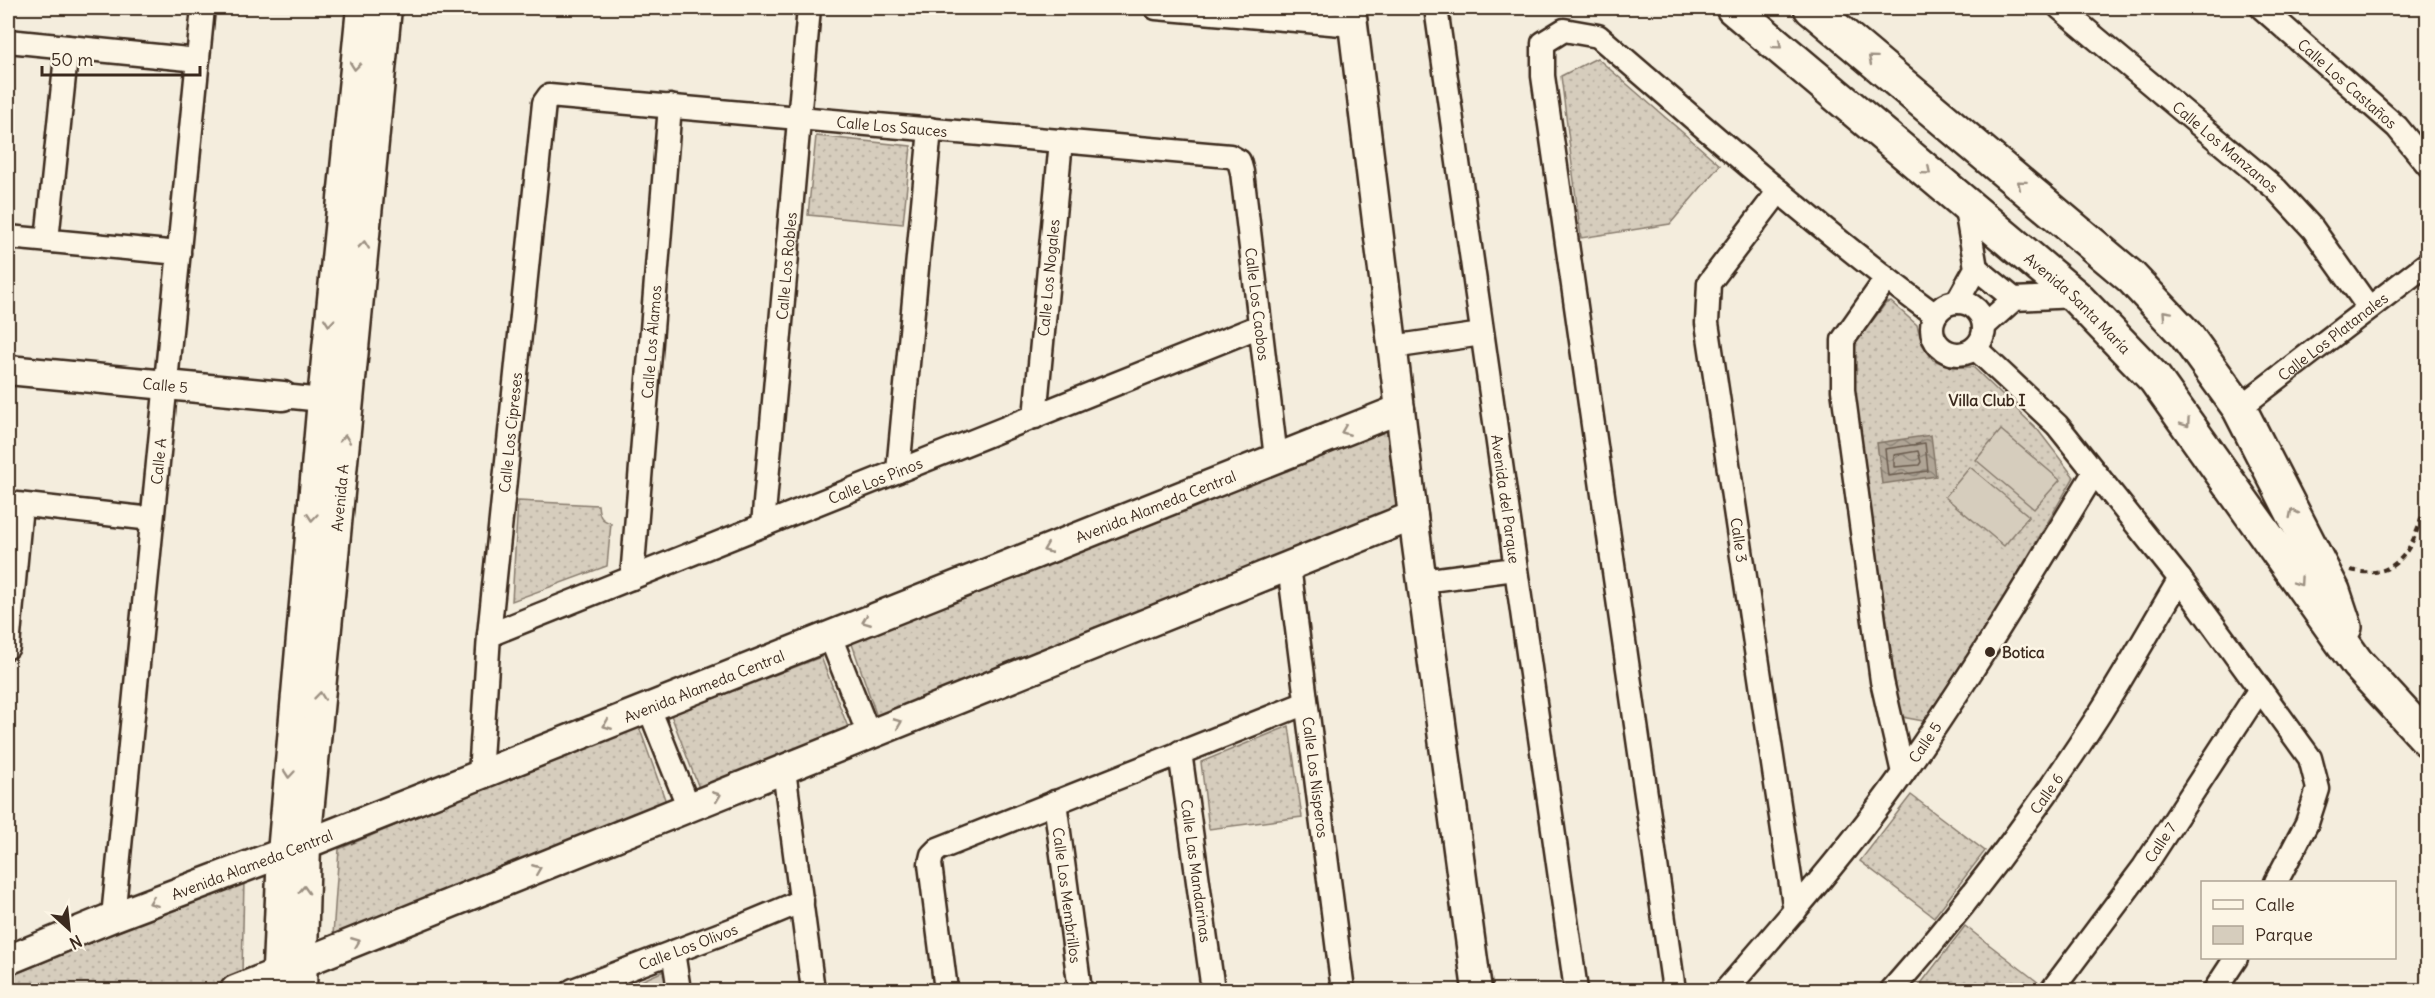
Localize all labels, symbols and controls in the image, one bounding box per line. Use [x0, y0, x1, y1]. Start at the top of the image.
street label: Calle Los Castaños [2294, 34, 2401, 132]
one-way arrow [1771, 38, 1782, 49]
scale bar [42, 39, 200, 77]
text: 50 m [51, 48, 93, 71]
one-way arrow [1868, 55, 1879, 66]
one-way arrow [349, 61, 362, 70]
street label: Calle Los Manzanos [2169, 97, 2283, 197]
street label: Calle Los Sauces [836, 112, 948, 141]
one-way arrow [1920, 164, 1931, 175]
one-way arrow [2017, 181, 2028, 192]
street label: Calle Los Robles [772, 211, 800, 321]
street label: Calle Los Nogales [1033, 218, 1063, 337]
one-way arrow [357, 240, 370, 249]
street label: Calle Los Caobos [1242, 246, 1274, 362]
street label: Avenida Santa María [2021, 248, 2135, 358]
street label: Calle Los Álamos [637, 284, 665, 399]
street label: Calle Los Platanales [2274, 288, 2392, 384]
one-way arrow [2162, 311, 2173, 321]
one-way arrow [323, 318, 336, 327]
street label: Calle Los Cipreses [494, 371, 526, 493]
street label: Calle 5 [142, 373, 189, 396]
district label: Villa Club I [1949, 390, 2025, 410]
one-way arrow [2179, 417, 2190, 428]
one-way arrow [1341, 424, 1352, 436]
street label: Avenida del Parque [1487, 433, 1525, 565]
one-way arrow [338, 434, 351, 444]
street label: Calle A [146, 437, 170, 485]
street label: Calle Los Pinos [825, 453, 925, 508]
street label: Avenida A [327, 463, 352, 532]
street label: Avenida Alameda Central [1073, 466, 1238, 547]
one-way arrow [2289, 509, 2300, 519]
one-way arrow [305, 512, 318, 521]
street label: Calle 3 [1727, 516, 1752, 564]
one-way arrow [1042, 542, 1053, 554]
one-way arrow [2292, 575, 2303, 586]
one-way arrow [861, 614, 872, 627]
place label: Botica [2002, 643, 2045, 662]
street label: Avenida Alameda Central [621, 645, 787, 726]
marker: Botica [1983, 645, 1997, 659]
one-way arrow [314, 691, 326, 700]
street label: Calle Los Nísperos [1299, 716, 1333, 839]
one-way arrow [602, 718, 613, 730]
one-way arrow [893, 718, 903, 731]
street label: Calle 5 [1904, 718, 1945, 766]
one-way arrow [283, 769, 296, 778]
street label: Calle 6 [2025, 769, 2067, 817]
one-way arrow [712, 791, 722, 804]
street label: Calle Las Mandarinas [1177, 798, 1216, 944]
street label: Calle 7 [2140, 819, 2180, 866]
street label: Avenida Alameda Central [169, 825, 335, 904]
street label: Calle Los Membrillos [1049, 826, 1086, 964]
one-way arrow [531, 864, 541, 877]
legend [2201, 881, 2396, 959]
one-way arrow [298, 886, 311, 895]
text: Calle [2255, 893, 2295, 916]
one-way arrow [148, 895, 159, 907]
north arrow [39, 899, 99, 959]
street label: Calle Los Olivos [636, 919, 740, 974]
text: Parque [2255, 923, 2313, 946]
text: N [66, 931, 85, 954]
one-way arrow [350, 937, 361, 949]

